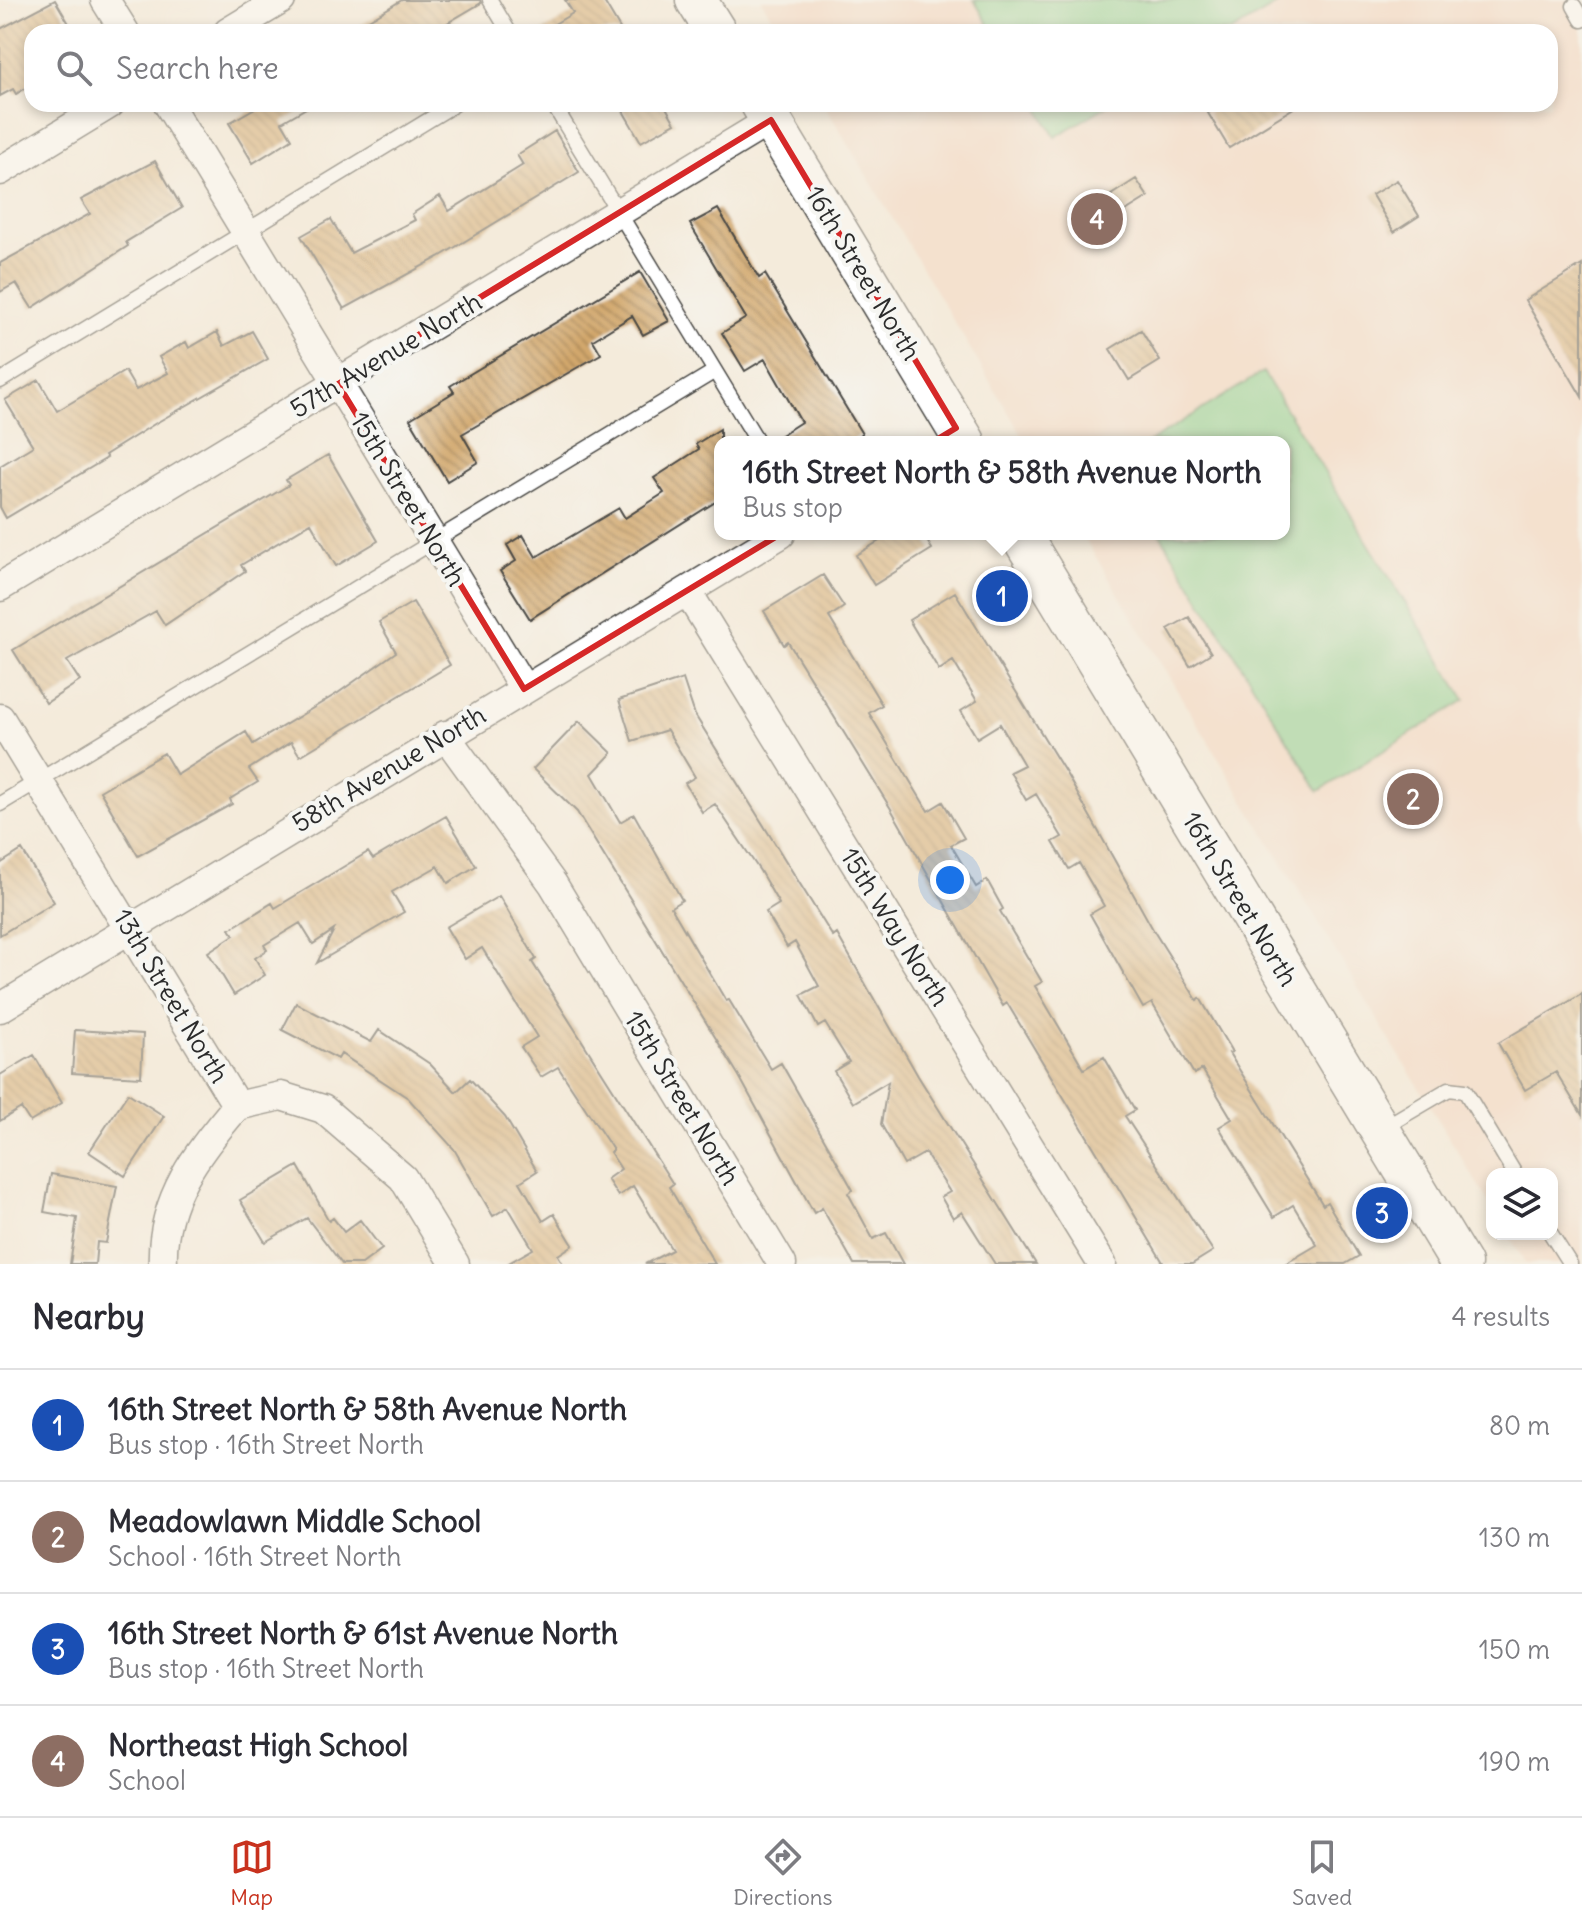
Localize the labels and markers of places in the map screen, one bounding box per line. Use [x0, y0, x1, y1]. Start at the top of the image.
pin: 4 [1071, 189, 1123, 249]
pin: 1 [976, 566, 1028, 626]
pin: 2 [1387, 769, 1439, 829]
pin: 3 [1356, 1183, 1408, 1243]

